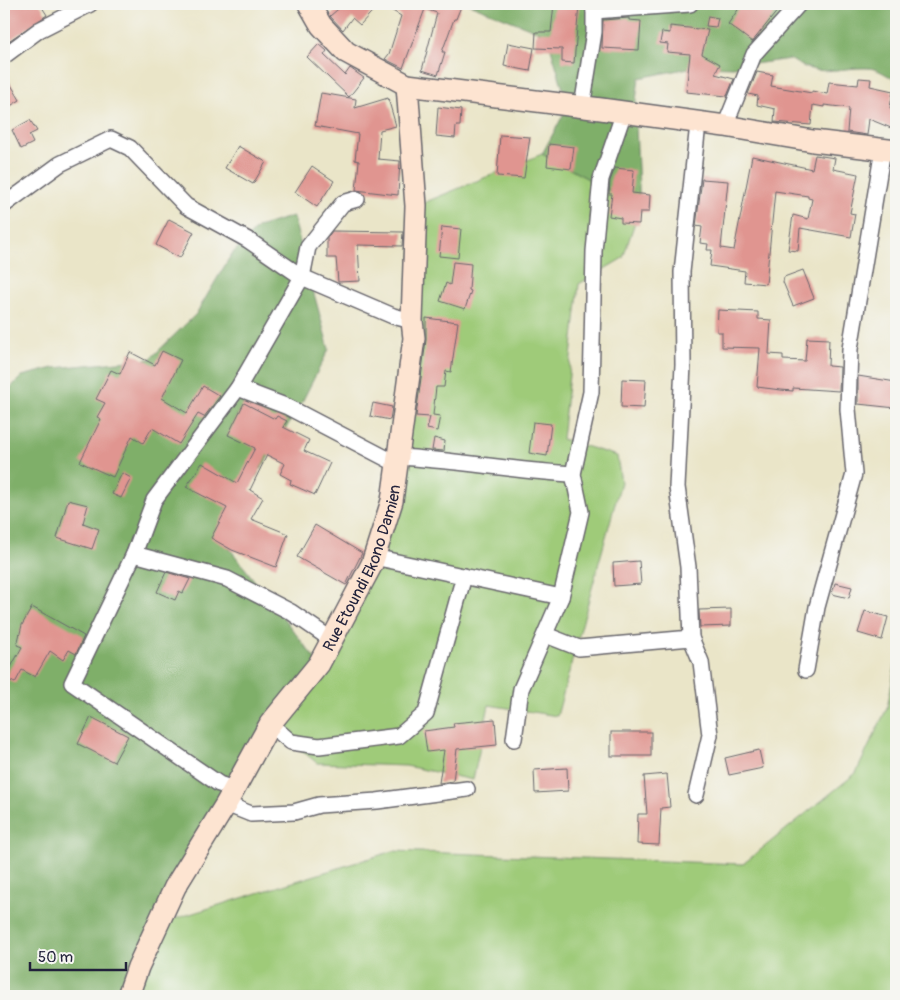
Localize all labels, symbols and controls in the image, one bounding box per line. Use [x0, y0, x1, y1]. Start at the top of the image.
street label: Rue Etoundi Ekono Damien [319, 483, 405, 655]
scale bar [30, 940, 126, 972]
text: 50 m [38, 948, 73, 967]

